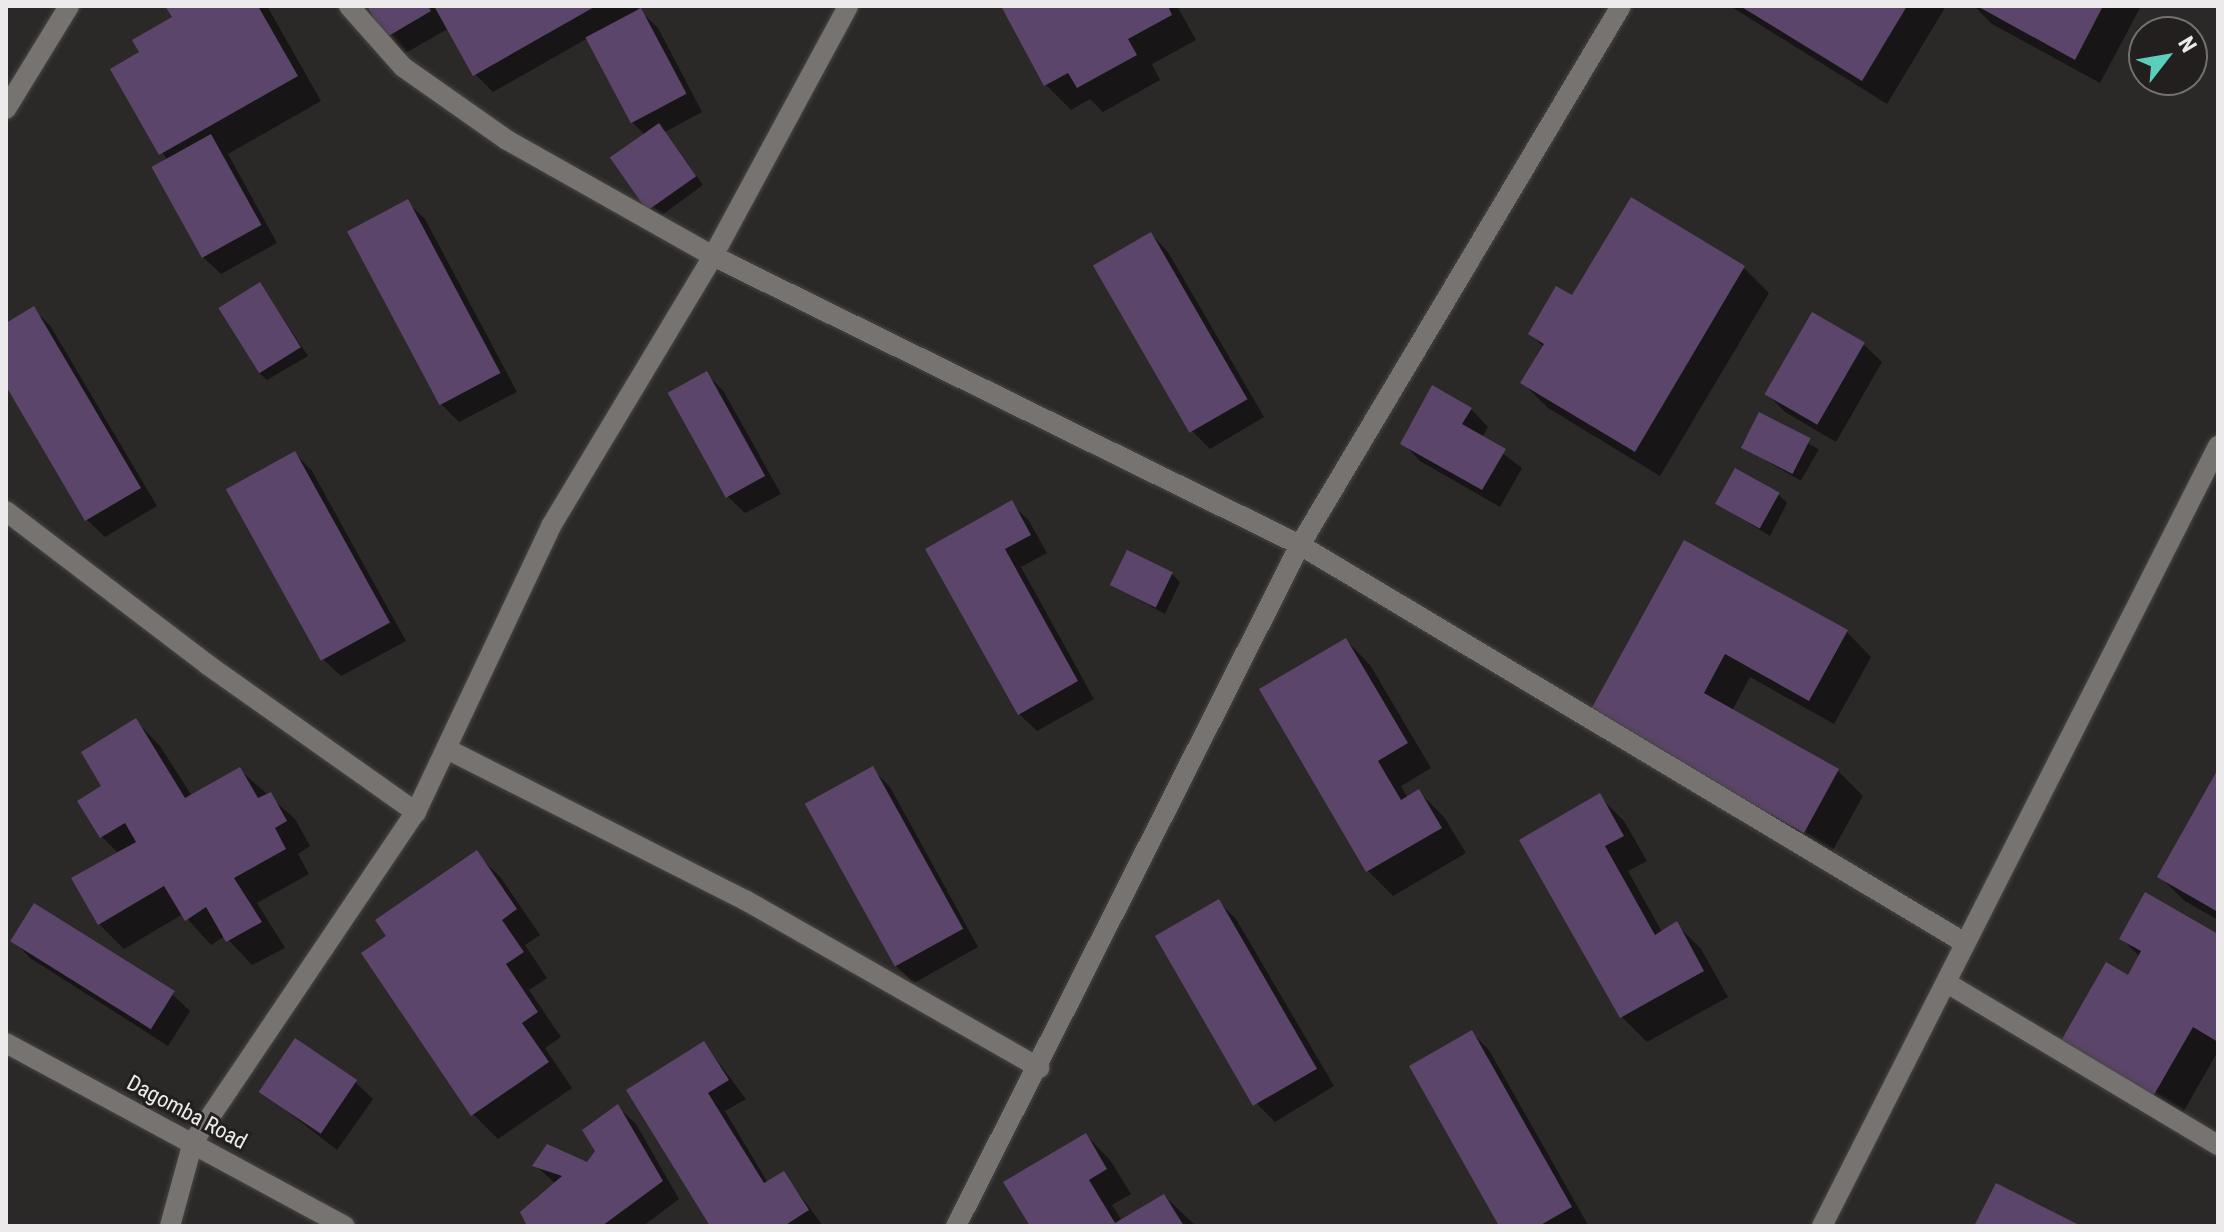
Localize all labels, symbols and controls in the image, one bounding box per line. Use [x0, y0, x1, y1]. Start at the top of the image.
north arrow [2128, 16, 2208, 96]
text: N [2173, 32, 2201, 57]
street label: Dagomba Road [122, 1069, 252, 1155]

